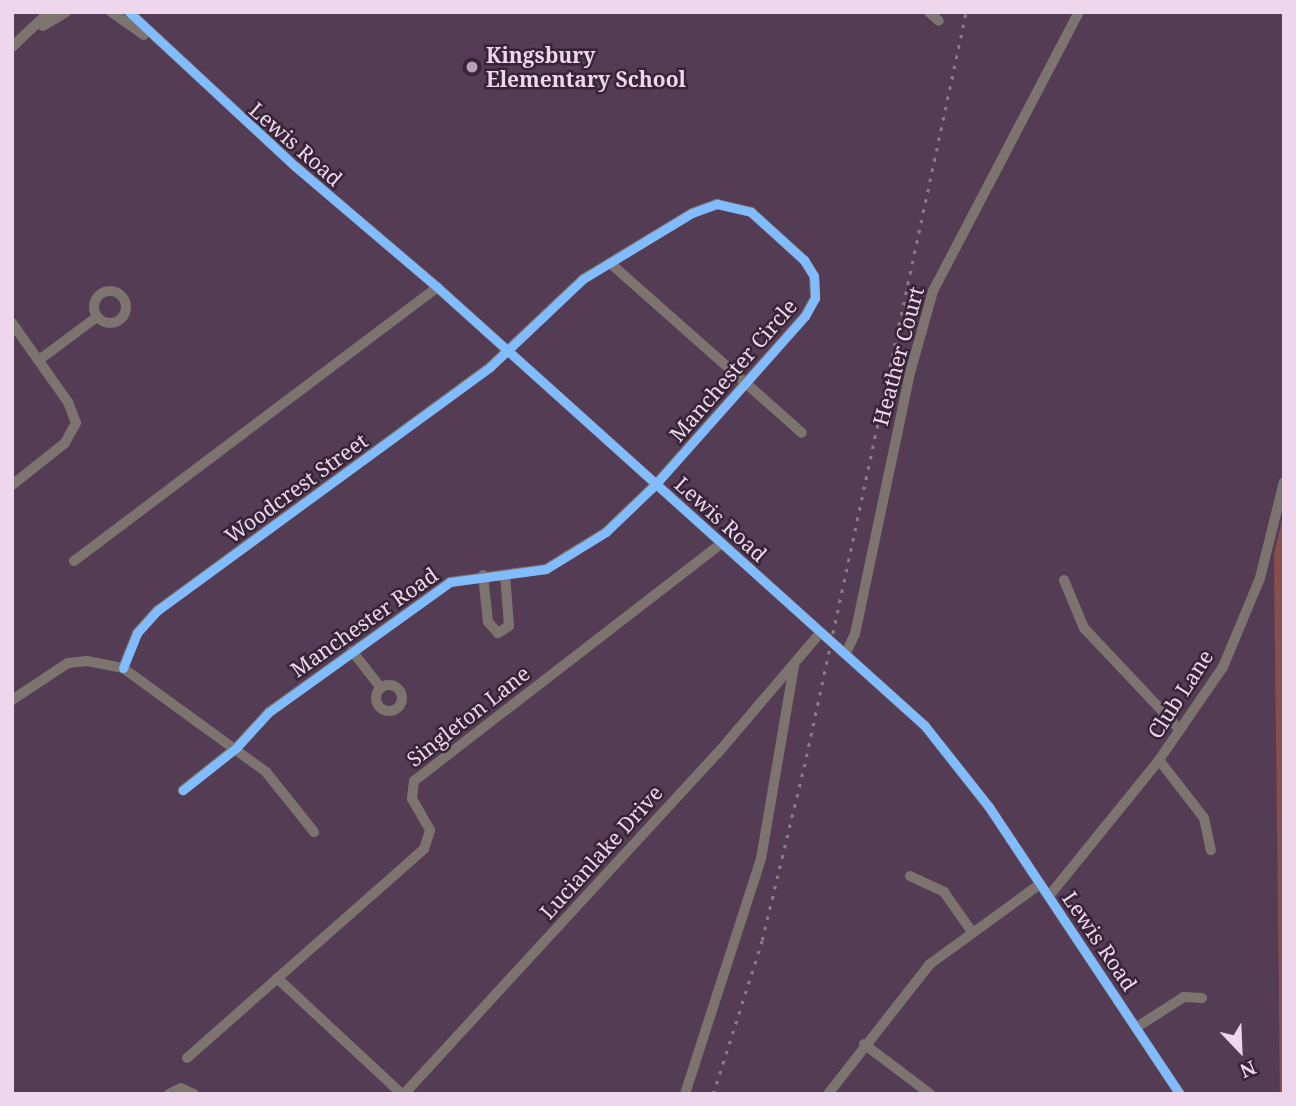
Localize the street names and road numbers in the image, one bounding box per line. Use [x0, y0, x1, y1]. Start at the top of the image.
street label: Lewis Road [244, 97, 348, 191]
street label: Heather Court [867, 284, 929, 428]
street label: Manchester Circle [664, 293, 802, 447]
street label: Woodcrest Street [220, 428, 372, 548]
street label: Lewis Road [670, 471, 772, 567]
street label: Manchester Road [285, 562, 443, 682]
street label: Club Lane [1142, 645, 1218, 743]
street label: Singleton Lane [402, 660, 534, 772]
street label: Lucianlake Drive [534, 780, 668, 924]
street label: Lewis Road [1057, 886, 1143, 996]

